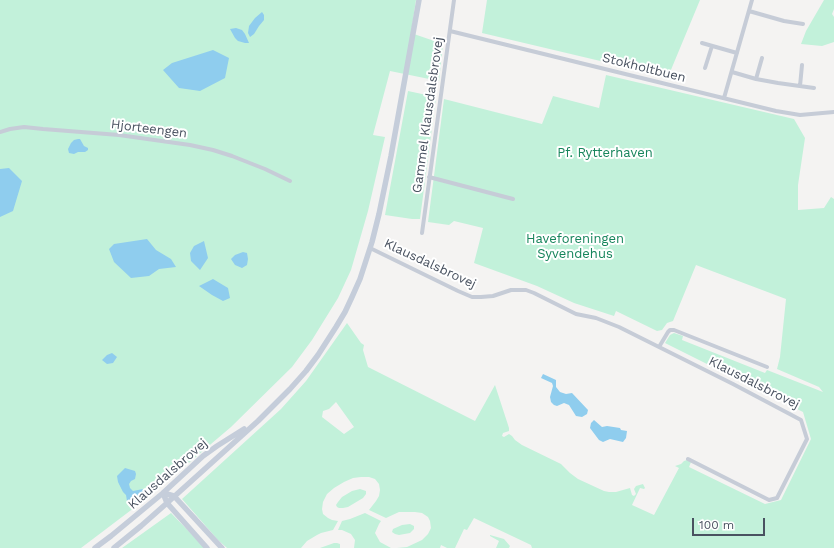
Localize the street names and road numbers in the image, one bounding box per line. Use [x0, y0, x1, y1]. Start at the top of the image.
street label: Gammel Klausdalsbrovej [409, 36, 447, 194]
street label: Stokholtbuen [601, 50, 687, 86]
street label: Hjorteengen [110, 117, 188, 141]
street label: Klausdalsbrovej [381, 236, 479, 292]
street label: Klausdalsbrovej [706, 353, 802, 413]
street label: Klausdalsbrovej [125, 435, 211, 513]

